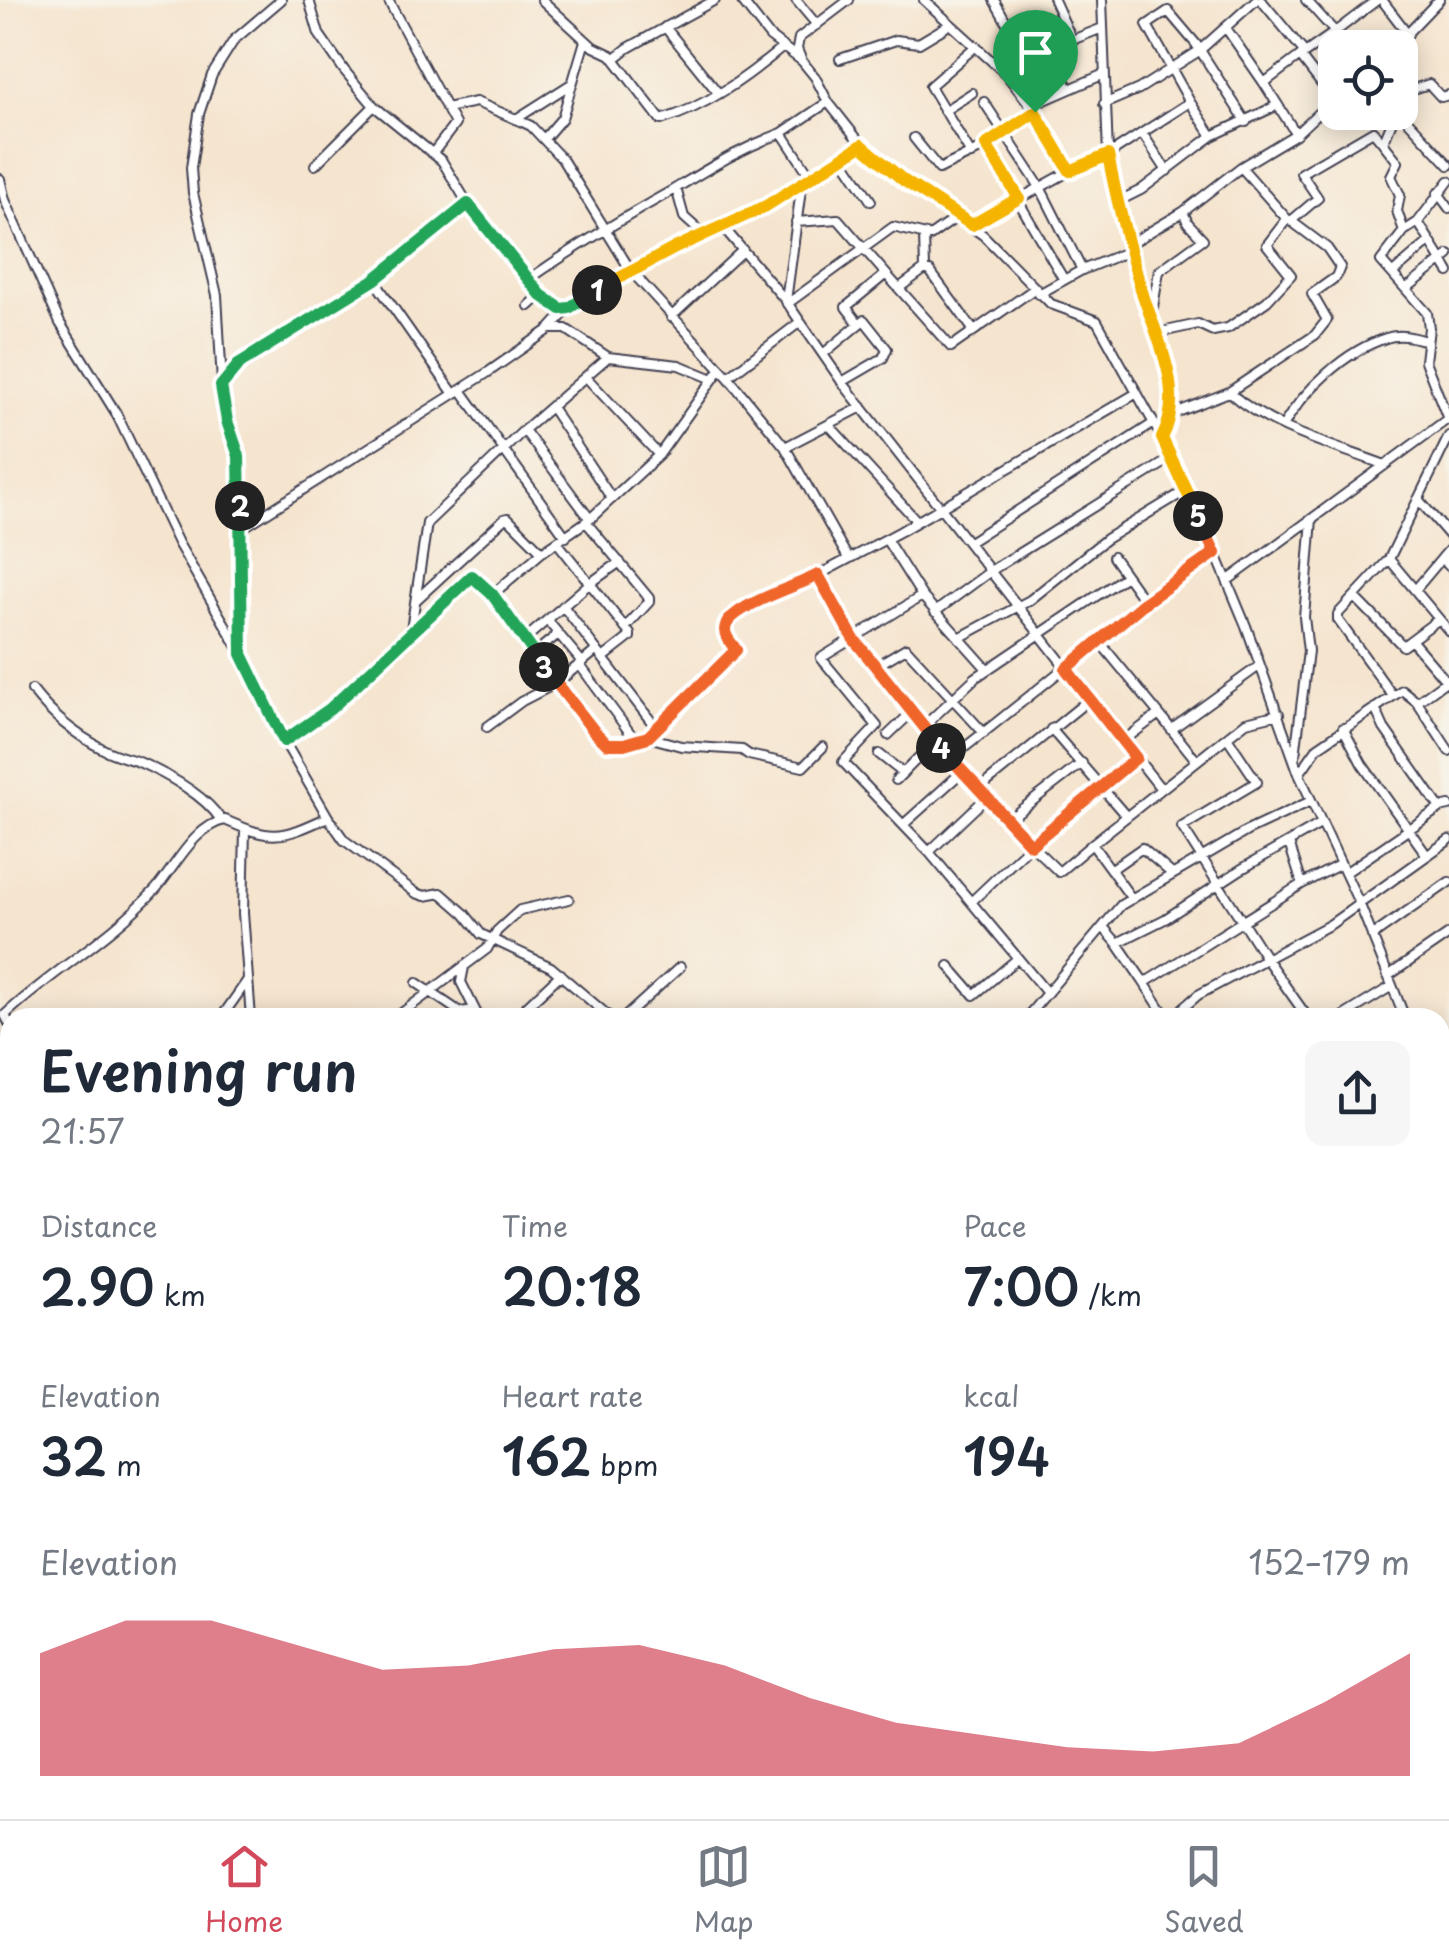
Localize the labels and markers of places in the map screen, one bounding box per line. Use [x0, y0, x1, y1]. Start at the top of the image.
pin [993, 10, 1078, 113]
pin: 1 [572, 265, 622, 315]
pin: 2 [215, 481, 265, 531]
pin: 5 [1173, 491, 1223, 541]
pin: 3 [519, 642, 569, 692]
pin: 4 [916, 723, 966, 773]

